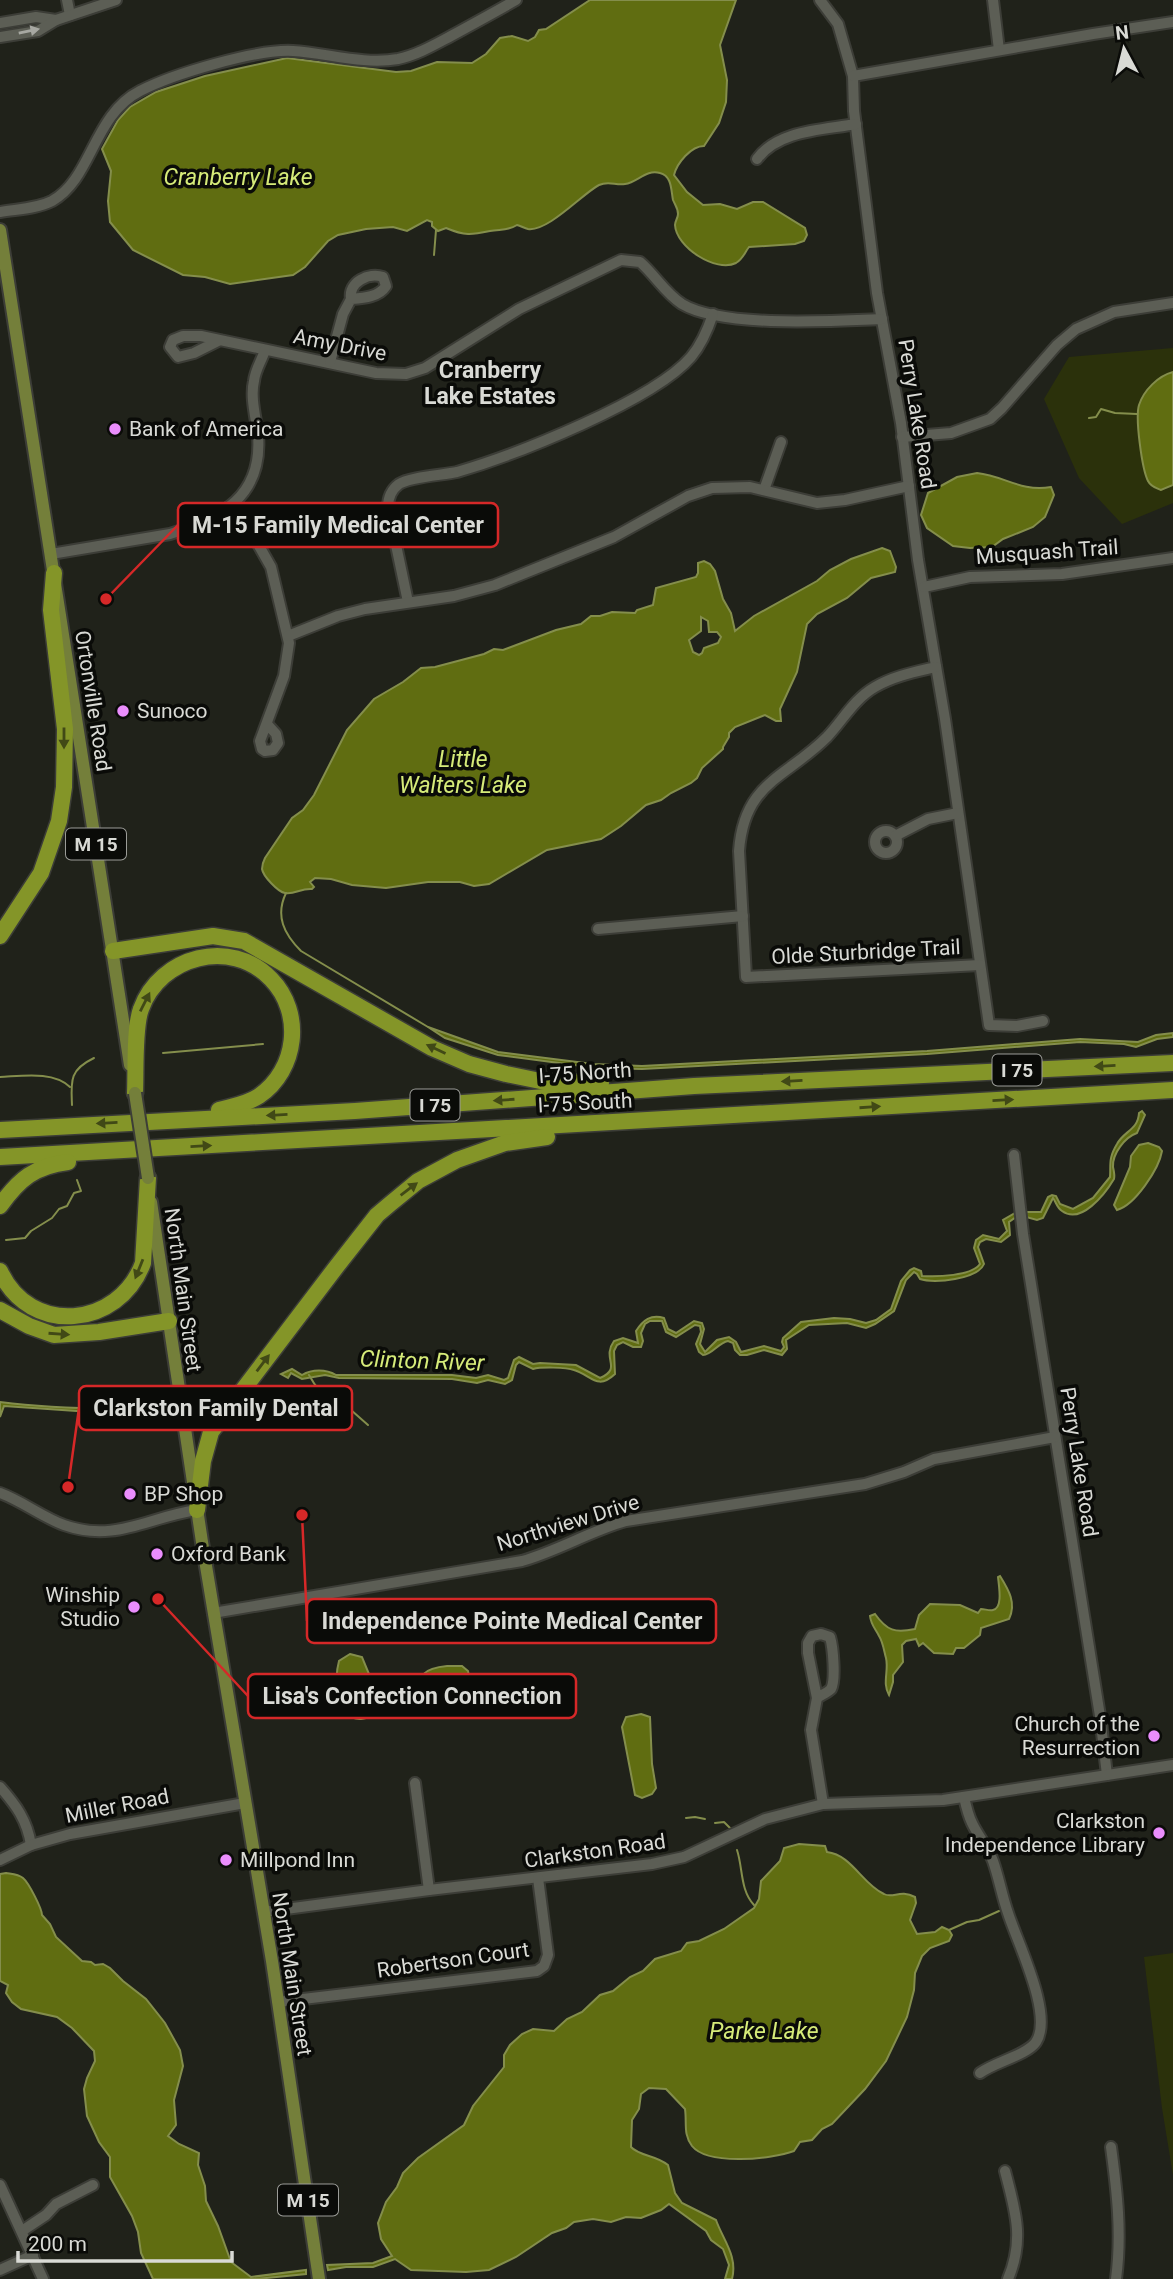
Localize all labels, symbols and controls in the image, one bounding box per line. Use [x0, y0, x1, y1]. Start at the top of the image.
north arrow [1089, 14, 1159, 84]
text: N [1114, 20, 1130, 45]
one-way arrow [18, 26, 40, 37]
water label: Cranberry Lake [163, 164, 313, 191]
street label: Amy Drive [291, 324, 389, 366]
street label: Perry Lake Road [893, 337, 941, 491]
district label: Cranberry Lake Estates [424, 357, 556, 410]
place label: Bank of America [129, 417, 283, 441]
marker: Bank of America [107, 421, 123, 437]
callout: M-15 Family Medical Center [178, 503, 498, 547]
text: M-15 Family Medical Center [192, 512, 485, 539]
street label: Musquash Trail [975, 535, 1119, 569]
street label: Ortonville Road [70, 629, 116, 773]
place label: Sunoco [137, 699, 208, 723]
marker: Sunoco [115, 703, 131, 719]
one-way arrow [59, 728, 70, 750]
water label: Little Walters Lake [399, 746, 527, 799]
road number: M 15 [66, 828, 126, 860]
street label: Olde Sturbridge Trail [771, 935, 961, 969]
one-way arrow [139, 992, 151, 1012]
one-way arrow [426, 1043, 446, 1055]
road number: I 75 [992, 1054, 1042, 1086]
street label: I-75 North [538, 1058, 632, 1088]
one-way arrow [1094, 1061, 1116, 1072]
one-way arrow [781, 1076, 803, 1087]
street label: I-75 South [537, 1089, 633, 1117]
road number: I 75 [410, 1090, 460, 1120]
one-way arrow [993, 1094, 1015, 1105]
one-way arrow [493, 1095, 515, 1106]
one-way arrow [860, 1101, 882, 1112]
one-way arrow [265, 1109, 287, 1120]
one-way arrow [96, 1118, 118, 1129]
one-way arrow [190, 1140, 212, 1151]
one-way arrow [400, 1182, 418, 1196]
street label: North Main Street [160, 1206, 206, 1374]
one-way arrow [134, 1259, 145, 1280]
one-way arrow [48, 1329, 70, 1340]
water label: Clinton River [359, 1345, 486, 1377]
one-way arrow [256, 1354, 271, 1372]
street label: Perry Lake Road [1055, 1385, 1103, 1539]
callout: Clarkston Family Dental [79, 1386, 352, 1430]
text: Clarkston Family Dental [93, 1395, 339, 1422]
place label: BP Shop [144, 1482, 223, 1506]
marker: BP Shop [122, 1486, 138, 1502]
street label: Northview Drive [494, 1490, 642, 1556]
place label: Oxford Bank [171, 1542, 286, 1566]
marker: Oxford Bank [149, 1546, 165, 1562]
place label: Winship Studio [45, 1583, 120, 1631]
marker: Winship Studio [126, 1599, 142, 1615]
callout: Independence Pointe Medical Center [307, 1599, 716, 1643]
text: Independence Pointe Medical Center [322, 1608, 703, 1635]
callout: Lisa's Confection Connection [248, 1674, 576, 1718]
text: Lisa's Confection Connection [262, 1683, 562, 1710]
place label: Church of the Resurrection [1014, 1712, 1140, 1760]
marker: Church of the Resurrection [1146, 1728, 1162, 1744]
street label: Miller Road [63, 1784, 171, 1828]
place label: Clarkston Independence Library [945, 1809, 1145, 1857]
marker: Clarkston Independence Library [1151, 1825, 1167, 1841]
street label: Clarkston Road [523, 1829, 667, 1873]
place label: Millpond Inn [240, 1848, 355, 1872]
marker: Millpond Inn [218, 1852, 234, 1868]
street label: North Main Street [267, 1890, 317, 2058]
street label: Robertson Court [375, 1937, 531, 1983]
water label: Parke Lake [709, 2018, 819, 2045]
road number: M 15 [278, 2184, 338, 2216]
scale bar [18, 2220, 231, 2264]
text: 200 m [28, 2232, 87, 2256]

